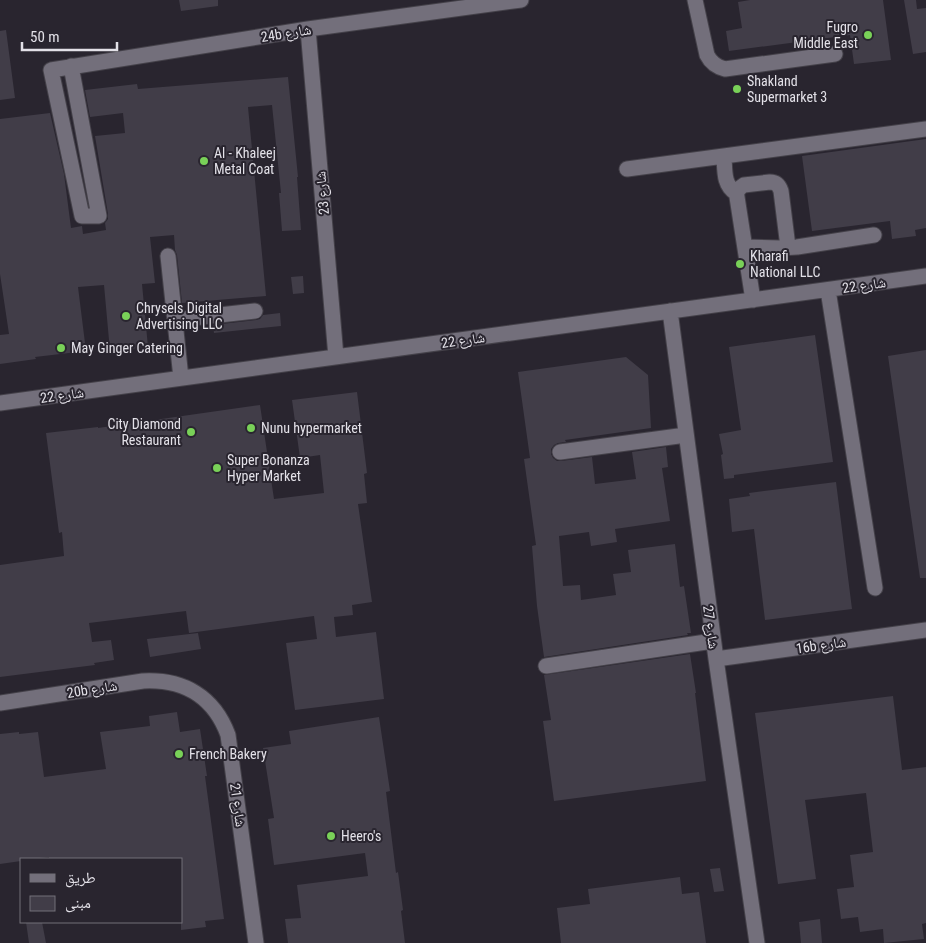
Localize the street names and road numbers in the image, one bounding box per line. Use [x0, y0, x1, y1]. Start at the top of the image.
street label: 24b شارع [260, 21, 313, 47]
street label: شارع 23 [312, 170, 334, 215]
street label: شارع 22 [841, 274, 887, 298]
street label: شارع 22 [440, 329, 486, 353]
street label: شارع 22 [39, 384, 85, 408]
street label: شارع 27 [698, 604, 722, 650]
street label: 16b شارع [795, 634, 847, 658]
street label: 20b شارع [66, 677, 119, 703]
street label: شارع 21 [225, 782, 249, 828]

